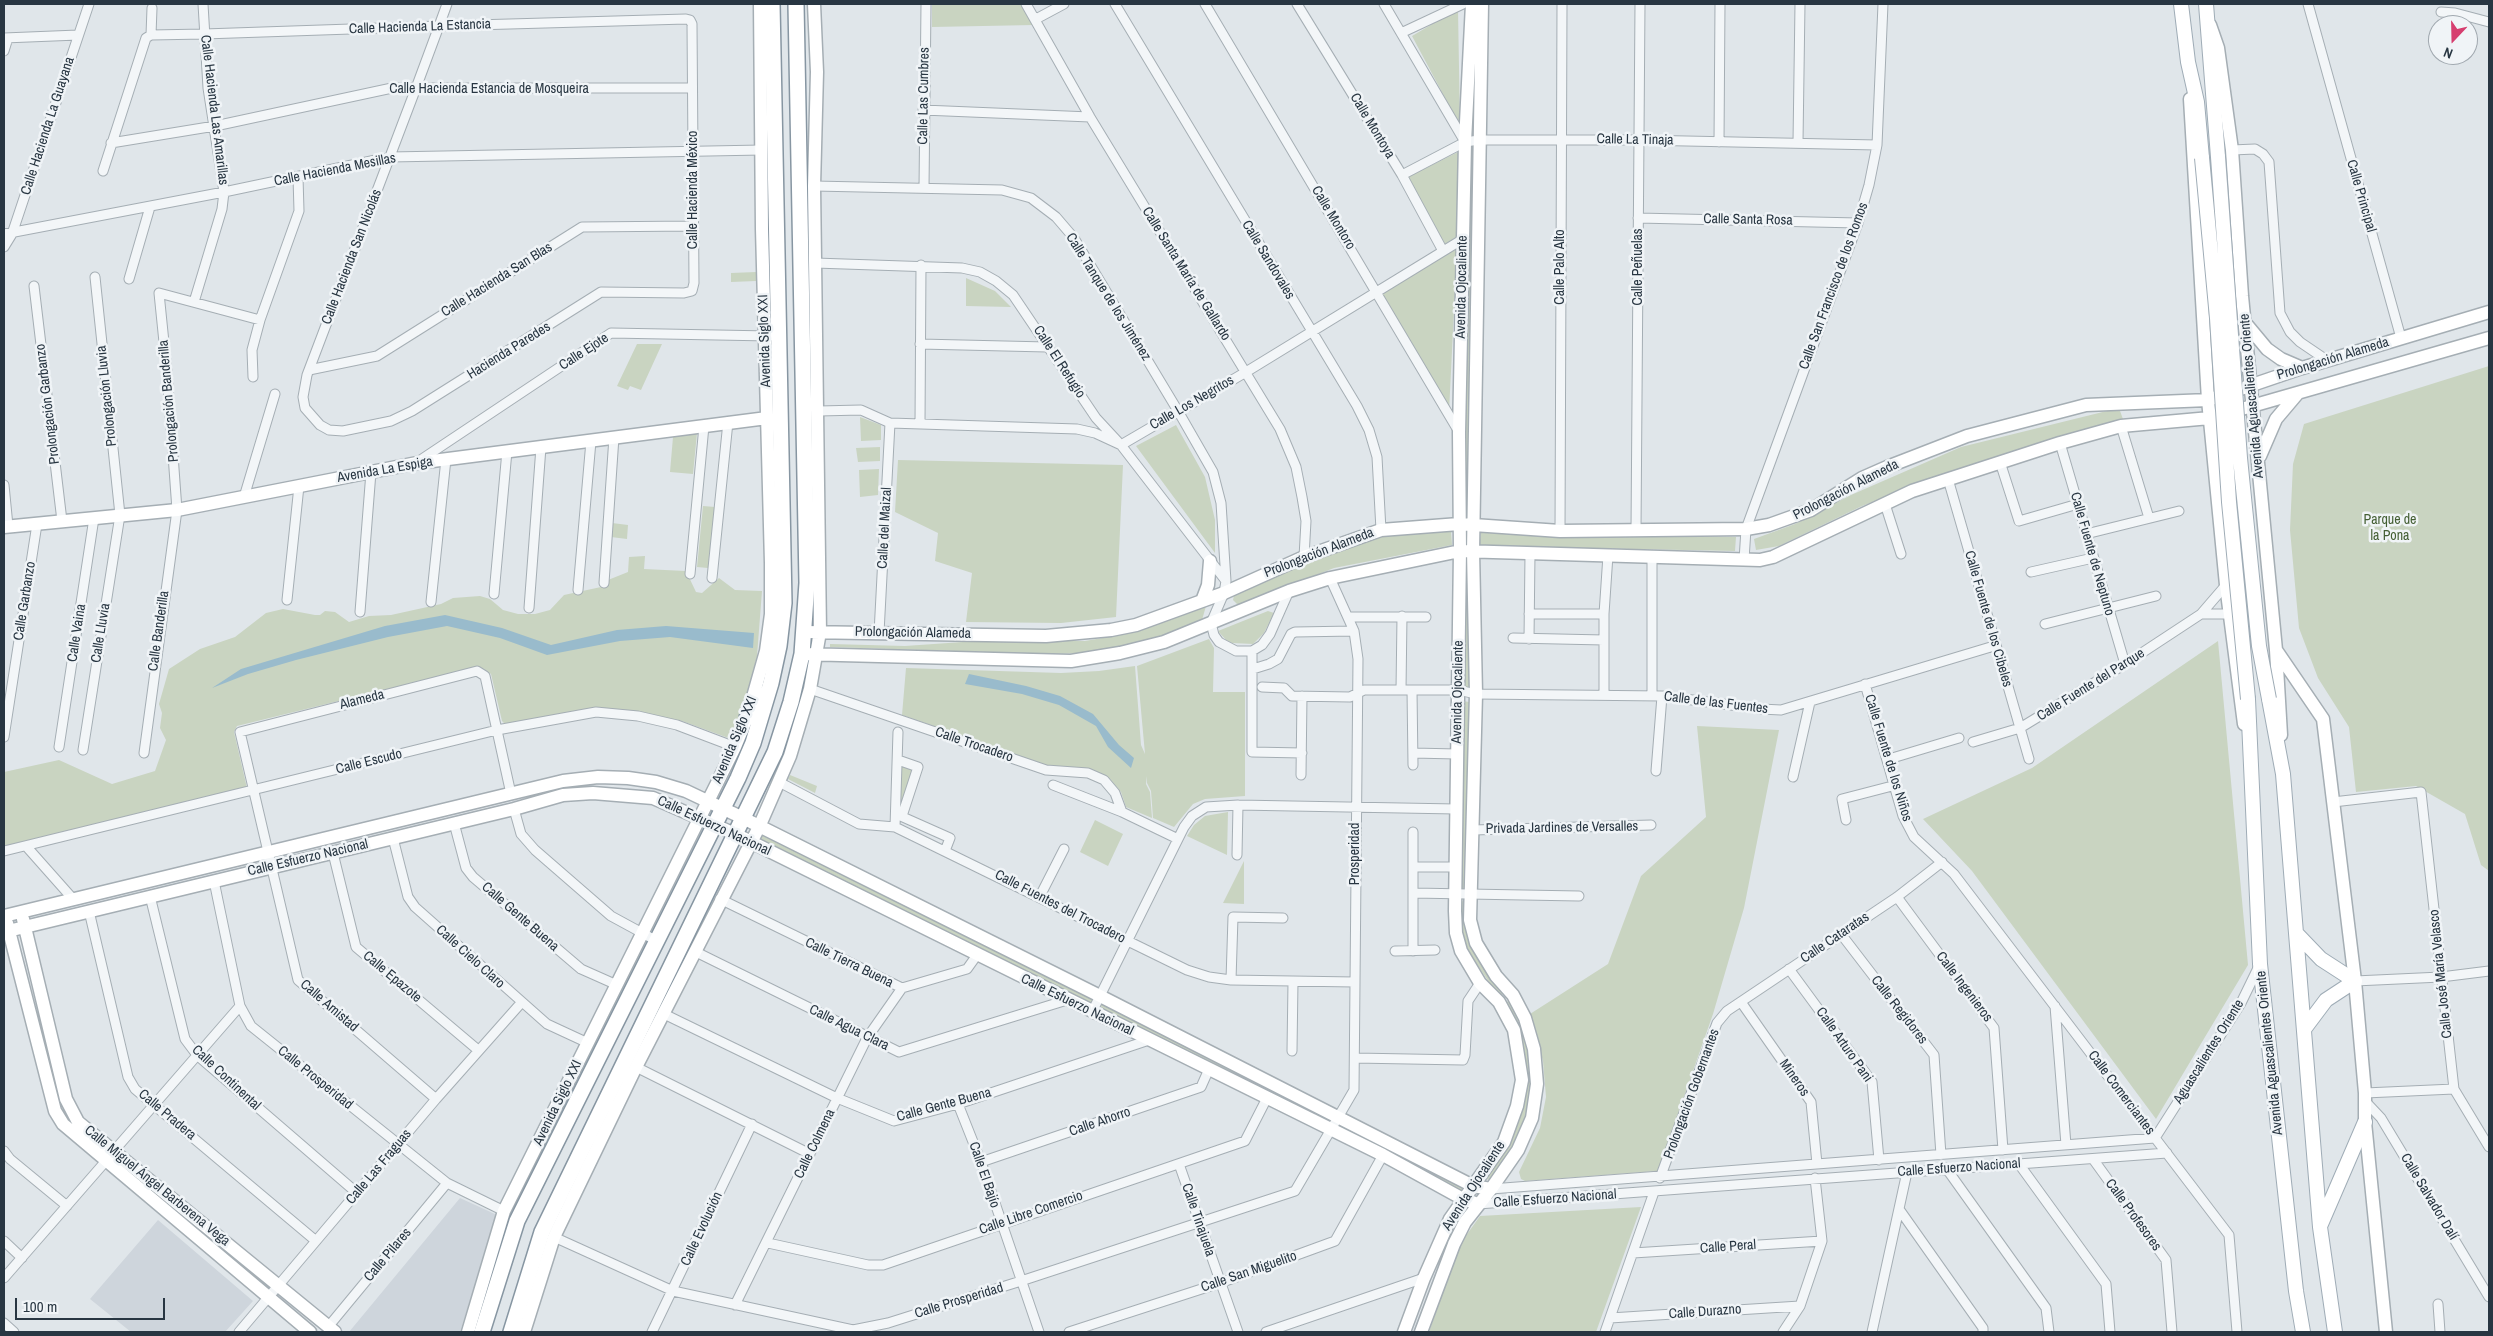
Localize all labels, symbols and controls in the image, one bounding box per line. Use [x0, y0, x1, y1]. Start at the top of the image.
north arrow [2428, 15, 2478, 65]
street label: Calle Hacienda La Estancia [349, 16, 491, 38]
street label: Calle Hacienda Las Amarillas [196, 34, 232, 186]
text: N [2441, 43, 2455, 63]
street label: Calle Las Cumbres [915, 47, 933, 145]
street label: Calle Hacienda La Guayana [18, 55, 78, 197]
street label: Calle Hacienda Estancia de Mosqueira [389, 81, 589, 97]
street label: Calle Montoya [1346, 90, 1398, 162]
street label: Calle Hacienda México [685, 131, 701, 249]
street label: Calle La Tinaja [1596, 131, 1674, 149]
street label: Calle Hacienda Mesillas [273, 150, 397, 190]
street label: Calle Principal [2343, 158, 2379, 234]
street label: Calle Montoro [1307, 183, 1359, 253]
street label: Calle Hacienda San Nicolás [318, 187, 386, 327]
street label: Calle San Francisco de los Romos [1796, 200, 1872, 372]
street label: Calle Santa María de Gallardo [1138, 204, 1234, 344]
street label: Calle Santa Rosa [1703, 211, 1793, 229]
street label: Calle Sandovales [1238, 217, 1298, 303]
street label: Calle Peñuelas [1630, 228, 1646, 306]
street label: Calle Palo Alto [1552, 229, 1568, 305]
street label: Calle Tanque de los Jiménez [1062, 230, 1154, 364]
street label: Avenida Ojocaliente [1453, 235, 1471, 339]
street label: Calle Hacienda San Blas [438, 239, 556, 321]
street label: Avenida Siglo XXI [755, 294, 775, 388]
street label: Avenida Aguascalientes Oriente [2236, 313, 2268, 479]
street label: Hacienda Paredes [464, 319, 554, 383]
street label: Calle El Refugio [1029, 323, 1089, 401]
street label: Calle Ejote [556, 330, 612, 374]
street label: Prolongación Alameda [2275, 334, 2391, 384]
street label: Prolongación Banderilla [155, 339, 183, 463]
street label: Prolongación Garbanzo [32, 343, 64, 465]
street label: Prolongación Lluvia [93, 345, 121, 447]
street label: Calle Los Negritos [1147, 372, 1237, 434]
street label: Avenida La Espiga [336, 453, 434, 487]
street label: Prolongación Alameda [1790, 456, 1902, 524]
street label: Calle del Maizal [874, 487, 896, 569]
street label: Calle Fuente de Neptuno [2066, 490, 2118, 618]
park label: Parque de la Pona [2364, 512, 2416, 544]
street label: Prolongación Alameda [1262, 524, 1376, 582]
street label: Calle Fuente de los Cibeles [1960, 549, 2016, 689]
street label: Calle Garbanzo [10, 560, 40, 642]
street label: Calle Banderilla [145, 590, 173, 672]
street label: Calle Lluvia [88, 602, 114, 664]
street label: Calle Vaina [64, 603, 90, 663]
street label: Prolongación Alameda [855, 624, 971, 642]
street label: Avenida Ojocaliente [1449, 640, 1467, 744]
street label: Calle Fuente del Parque [2034, 645, 2148, 725]
street label: Alameda [338, 686, 386, 714]
street label: Calle de las Fuentes [1663, 688, 1769, 718]
street label: Calle Fuente de los Niños [1861, 692, 1915, 824]
street label: Avenida Siglo XXI [709, 694, 761, 786]
street label: Calle Trocadero [933, 724, 1015, 766]
street label: Calle Escudo [334, 746, 404, 778]
street label: Calle Esfuerzo Nacional [655, 792, 773, 860]
street label: Privada Jardines de Versalles [1486, 818, 1638, 838]
street label: Prosperidad [1347, 823, 1363, 885]
street label: Calle Esfuerzo Nacional [246, 836, 370, 880]
street label: Calle Fuentes del Trocadero [992, 867, 1128, 947]
street label: Calle Gente Buena [478, 879, 562, 955]
street label: Calle Cataratas [1798, 909, 1872, 967]
street label: Calle José María Velasco [2426, 909, 2456, 1039]
street label: Calle Cielo Claro [432, 922, 508, 992]
street label: Calle Tierra Buena [802, 934, 896, 992]
street label: Calle Epazote [359, 948, 425, 1006]
street label: Calle Ingenieros [1932, 949, 1996, 1025]
street label: Calle Esfuerzo Nacional [1018, 970, 1136, 1040]
street label: Avenida Aguascalientes Oriente [2253, 970, 2287, 1136]
street label: Calle Regidores [1867, 972, 1931, 1048]
street label: Calle Amistad [297, 976, 361, 1036]
street label: Aguascalientes Oriente [2170, 997, 2248, 1107]
street label: Calle Agua Clara [806, 1001, 892, 1055]
street label: Calle Arturo Pani [1812, 1004, 1876, 1086]
street label: Prolongación Gobernantes [1661, 1027, 1723, 1161]
street label: Calle Continental [188, 1042, 264, 1114]
street label: Calle Prosperidad [274, 1043, 356, 1113]
street label: Calle Comerciantes [2084, 1048, 2158, 1138]
street label: Mineros [1775, 1056, 1813, 1100]
street label: Avenida Siglo XXI [530, 1058, 586, 1148]
street label: Calle Gente Buena [895, 1084, 993, 1126]
street label: Calle Pradera [135, 1086, 199, 1144]
street label: Calle Ahorro [1067, 1104, 1133, 1140]
street label: Calle Colmena [791, 1106, 839, 1182]
street label: Calle Miguel Ángel Barberena Vega [81, 1122, 233, 1250]
street label: Calle Las Fraguas [343, 1126, 415, 1208]
street label: Avenida Ojocaliente [1439, 1138, 1509, 1234]
street label: Calle El Bajío [965, 1140, 1003, 1210]
street label: Calle Salvador Dalí [2396, 1151, 2462, 1243]
street label: Calle Esfuerzo Nacional [1897, 1155, 2021, 1181]
street label: Calle Profesores [2101, 1176, 2165, 1254]
street label: Calle Tinajuela [1178, 1181, 1218, 1259]
street label: Calle Esfuerzo Nacional [1493, 1186, 1617, 1212]
street label: Calle Libre Comercio [977, 1187, 1085, 1239]
street label: Calle Evolución [678, 1189, 726, 1269]
street label: Calle Pilares [361, 1225, 415, 1285]
street label: Calle Peral [1699, 1237, 1757, 1257]
street label: Calle San Miguelito [1199, 1248, 1299, 1296]
street label: Calle Prosperidad [913, 1280, 1005, 1322]
scale bar [18, 1288, 168, 1320]
text: 100 m [23, 1296, 57, 1317]
street label: Calle Durazno [1668, 1301, 1742, 1323]

